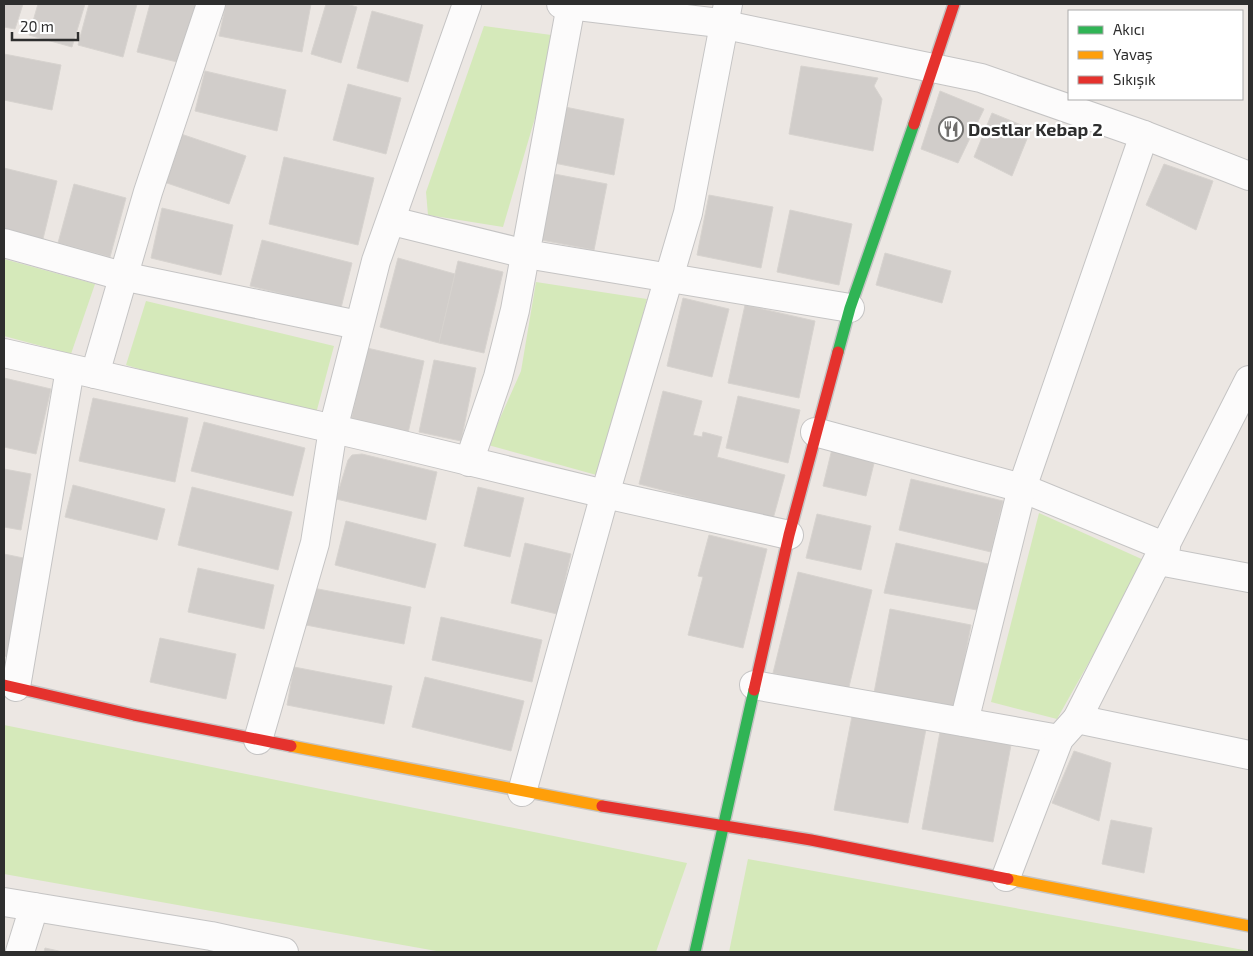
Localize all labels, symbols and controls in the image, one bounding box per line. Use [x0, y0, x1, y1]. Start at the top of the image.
scale bar [12, 10, 79, 42]
legend [1068, 10, 1243, 100]
text: 20 m [20, 17, 54, 35]
text: Akıcı [1113, 20, 1145, 38]
text: Yavaş [1113, 45, 1153, 64]
text: Sıkışık [1113, 70, 1156, 89]
restaurant icon: Dostlar Kebap 2 [938, 116, 964, 142]
place label: Dostlar Kebap 2 [968, 118, 1103, 140]

